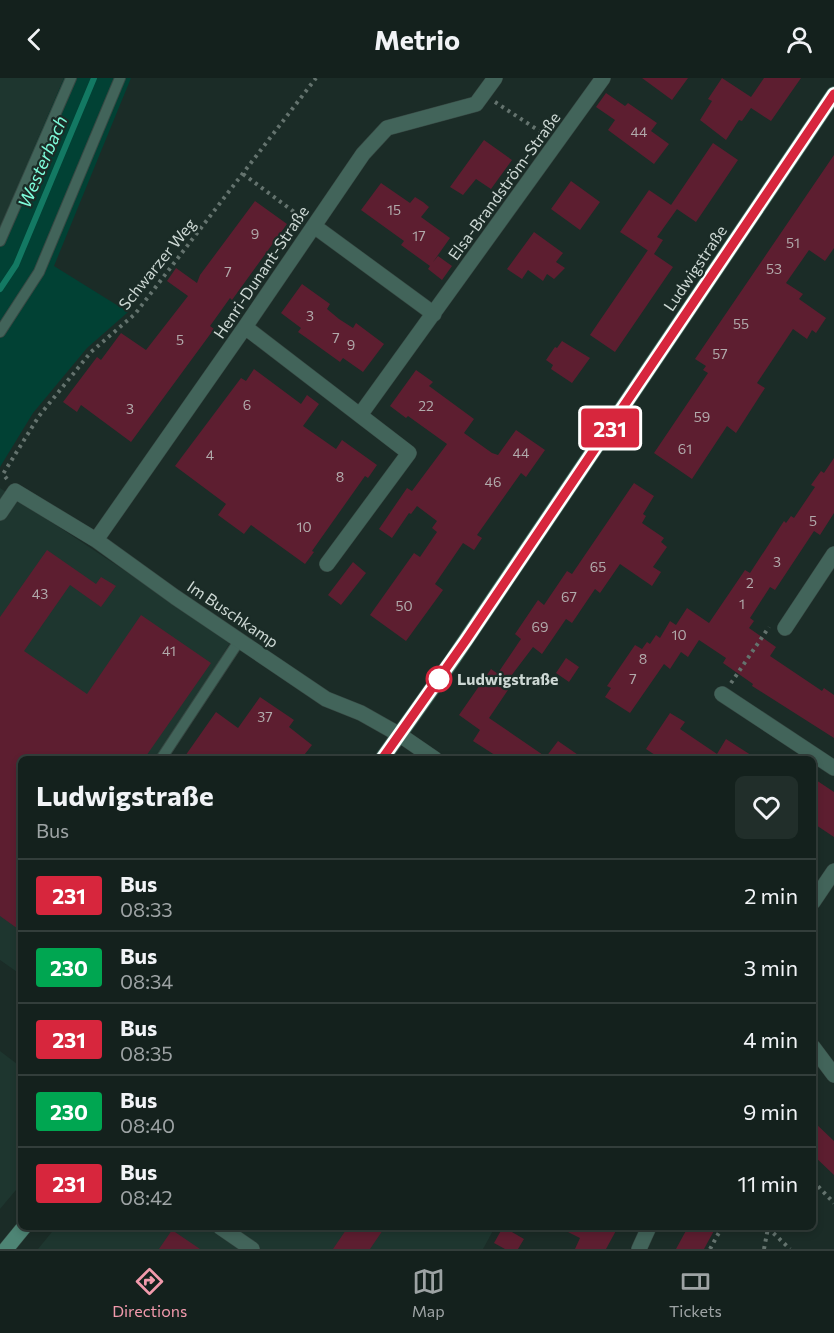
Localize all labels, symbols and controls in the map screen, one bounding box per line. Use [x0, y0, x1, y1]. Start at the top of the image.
icon: back [18, 23, 51, 56]
text: Metrio [374, 23, 460, 56]
icon: person [783, 23, 816, 56]
street label: Elsa-Brandström-Straße [444, 108, 564, 263]
water label: Westerbach [13, 112, 71, 211]
house number: 44 [631, 123, 648, 140]
house number: 15 [387, 201, 401, 218]
street label: Henri-Dunant-Straße [209, 202, 312, 342]
street label: Schwarzer Weg [114, 214, 199, 313]
street label: Ludwigstraße [659, 221, 730, 314]
house number: 9 [251, 225, 259, 242]
house number: 17 [412, 227, 426, 244]
house number: 51 [786, 234, 800, 251]
house number: 53 [766, 260, 782, 277]
house number: 7 [224, 263, 232, 280]
house number: 3 [306, 307, 314, 324]
house number: 55 [733, 315, 749, 332]
house number: 7 [332, 329, 340, 346]
house number: 5 [176, 331, 184, 348]
house number: 9 [347, 336, 355, 353]
house number: 57 [712, 345, 728, 362]
house number: 6 [243, 396, 251, 413]
house number: 22 [418, 397, 434, 414]
house number: 3 [126, 400, 134, 417]
line badge: 231 [576, 408, 644, 448]
house number: 59 [694, 408, 710, 425]
text: 231 [593, 416, 627, 441]
house number: 61 [678, 440, 692, 457]
house number: 44 [513, 444, 530, 461]
house number: 4 [206, 446, 215, 463]
house number: 8 [336, 468, 344, 485]
house number: 46 [485, 473, 501, 490]
house number: 5 [809, 512, 817, 529]
house number: 10 [296, 518, 312, 535]
house number: 3 [773, 553, 781, 570]
house number: 65 [590, 558, 606, 575]
house number: 2 [746, 574, 754, 591]
street label: Im Buschkamp [184, 576, 282, 651]
house number: 43 [32, 585, 48, 602]
house number: 67 [561, 588, 577, 605]
house number: 1 [739, 595, 745, 612]
house number: 50 [395, 597, 413, 614]
house number: 69 [532, 618, 548, 635]
house number: 10 [671, 626, 687, 643]
house number: 41 [162, 642, 176, 659]
house number: 8 [639, 650, 647, 667]
marker: Ludwigstraße [426, 666, 452, 692]
place label: Ludwigstraße [457, 669, 559, 688]
house number: 7 [629, 670, 637, 687]
house number: 37 [257, 708, 273, 725]
button: heart [735, 776, 798, 839]
text: Ludwigstraße [36, 778, 214, 812]
text: Bus [36, 818, 69, 842]
text: Bus [120, 870, 157, 897]
text: 2 min [744, 882, 798, 909]
text: 231 [52, 883, 86, 908]
text: 08:33 [120, 897, 173, 921]
text: Bus [120, 942, 157, 969]
text: 3 min [744, 954, 798, 981]
text: 230 [50, 955, 88, 980]
text: 08:34 [120, 969, 173, 993]
text: Bus [120, 1014, 157, 1041]
text: 4 min [743, 1026, 798, 1053]
text: 231 [52, 1027, 86, 1052]
text: 08:35 [120, 1041, 173, 1065]
text: Bus [120, 1086, 157, 1113]
text: 9 min [743, 1098, 798, 1125]
text: 230 [50, 1099, 88, 1124]
text: 08:40 [120, 1113, 175, 1137]
text: Bus [120, 1158, 157, 1185]
text: 11 min [738, 1170, 798, 1197]
text: 231 [52, 1171, 86, 1196]
text: 08:42 [120, 1185, 173, 1209]
tab: Directions [112, 1265, 187, 1320]
tab: Map [412, 1265, 445, 1320]
tab: Tickets [669, 1265, 722, 1320]

